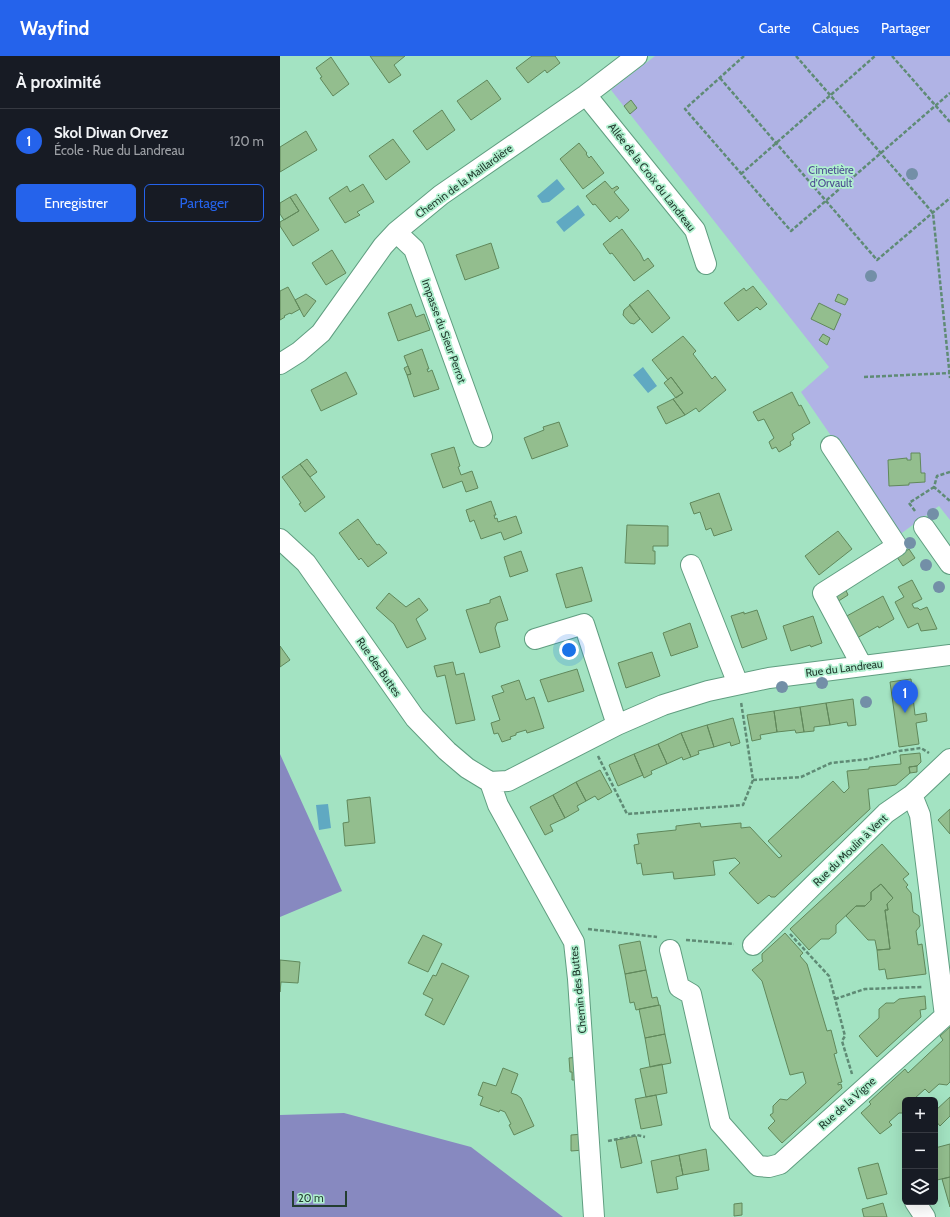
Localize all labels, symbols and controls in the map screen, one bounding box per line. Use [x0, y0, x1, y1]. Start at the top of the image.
text: Wayfind [20, 17, 89, 40]
text: Carte [759, 19, 790, 37]
text: Calques [812, 19, 859, 37]
text: Partager [881, 19, 930, 37]
text: À proximité [16, 72, 101, 92]
street label: Allée de la Croix du Landreau [605, 120, 699, 234]
text: Skol Diwan Orvez [54, 124, 168, 142]
text: 1 [27, 133, 31, 149]
text: 120 m [230, 133, 264, 149]
street label: Chemin de la Maillardière [413, 141, 516, 221]
text: École · Rue du Landreau [54, 142, 184, 158]
park label: Cimetière d'Orvault [808, 163, 854, 190]
button: Enregistrer [16, 184, 136, 222]
button: Partager [144, 184, 264, 222]
street label: Impasse du Sieur Perrot [419, 277, 469, 385]
street label: Rue des Buttes [353, 635, 405, 700]
your location [559, 640, 579, 660]
street label: Rue du Landreau [805, 656, 884, 680]
pin: 1 [892, 680, 918, 713]
street label: Rue du Moulin à Vent [810, 811, 890, 889]
street label: Chemin des Buttes [566, 945, 590, 1034]
street label: Rue de la Vigne [816, 1074, 879, 1132]
map controls [902, 1097, 938, 1205]
button: + [902, 1097, 938, 1133]
button: − [902, 1133, 938, 1169]
button: layers [902, 1169, 938, 1205]
scale bar [292, 1189, 347, 1208]
text: 20 m [298, 1191, 324, 1205]

